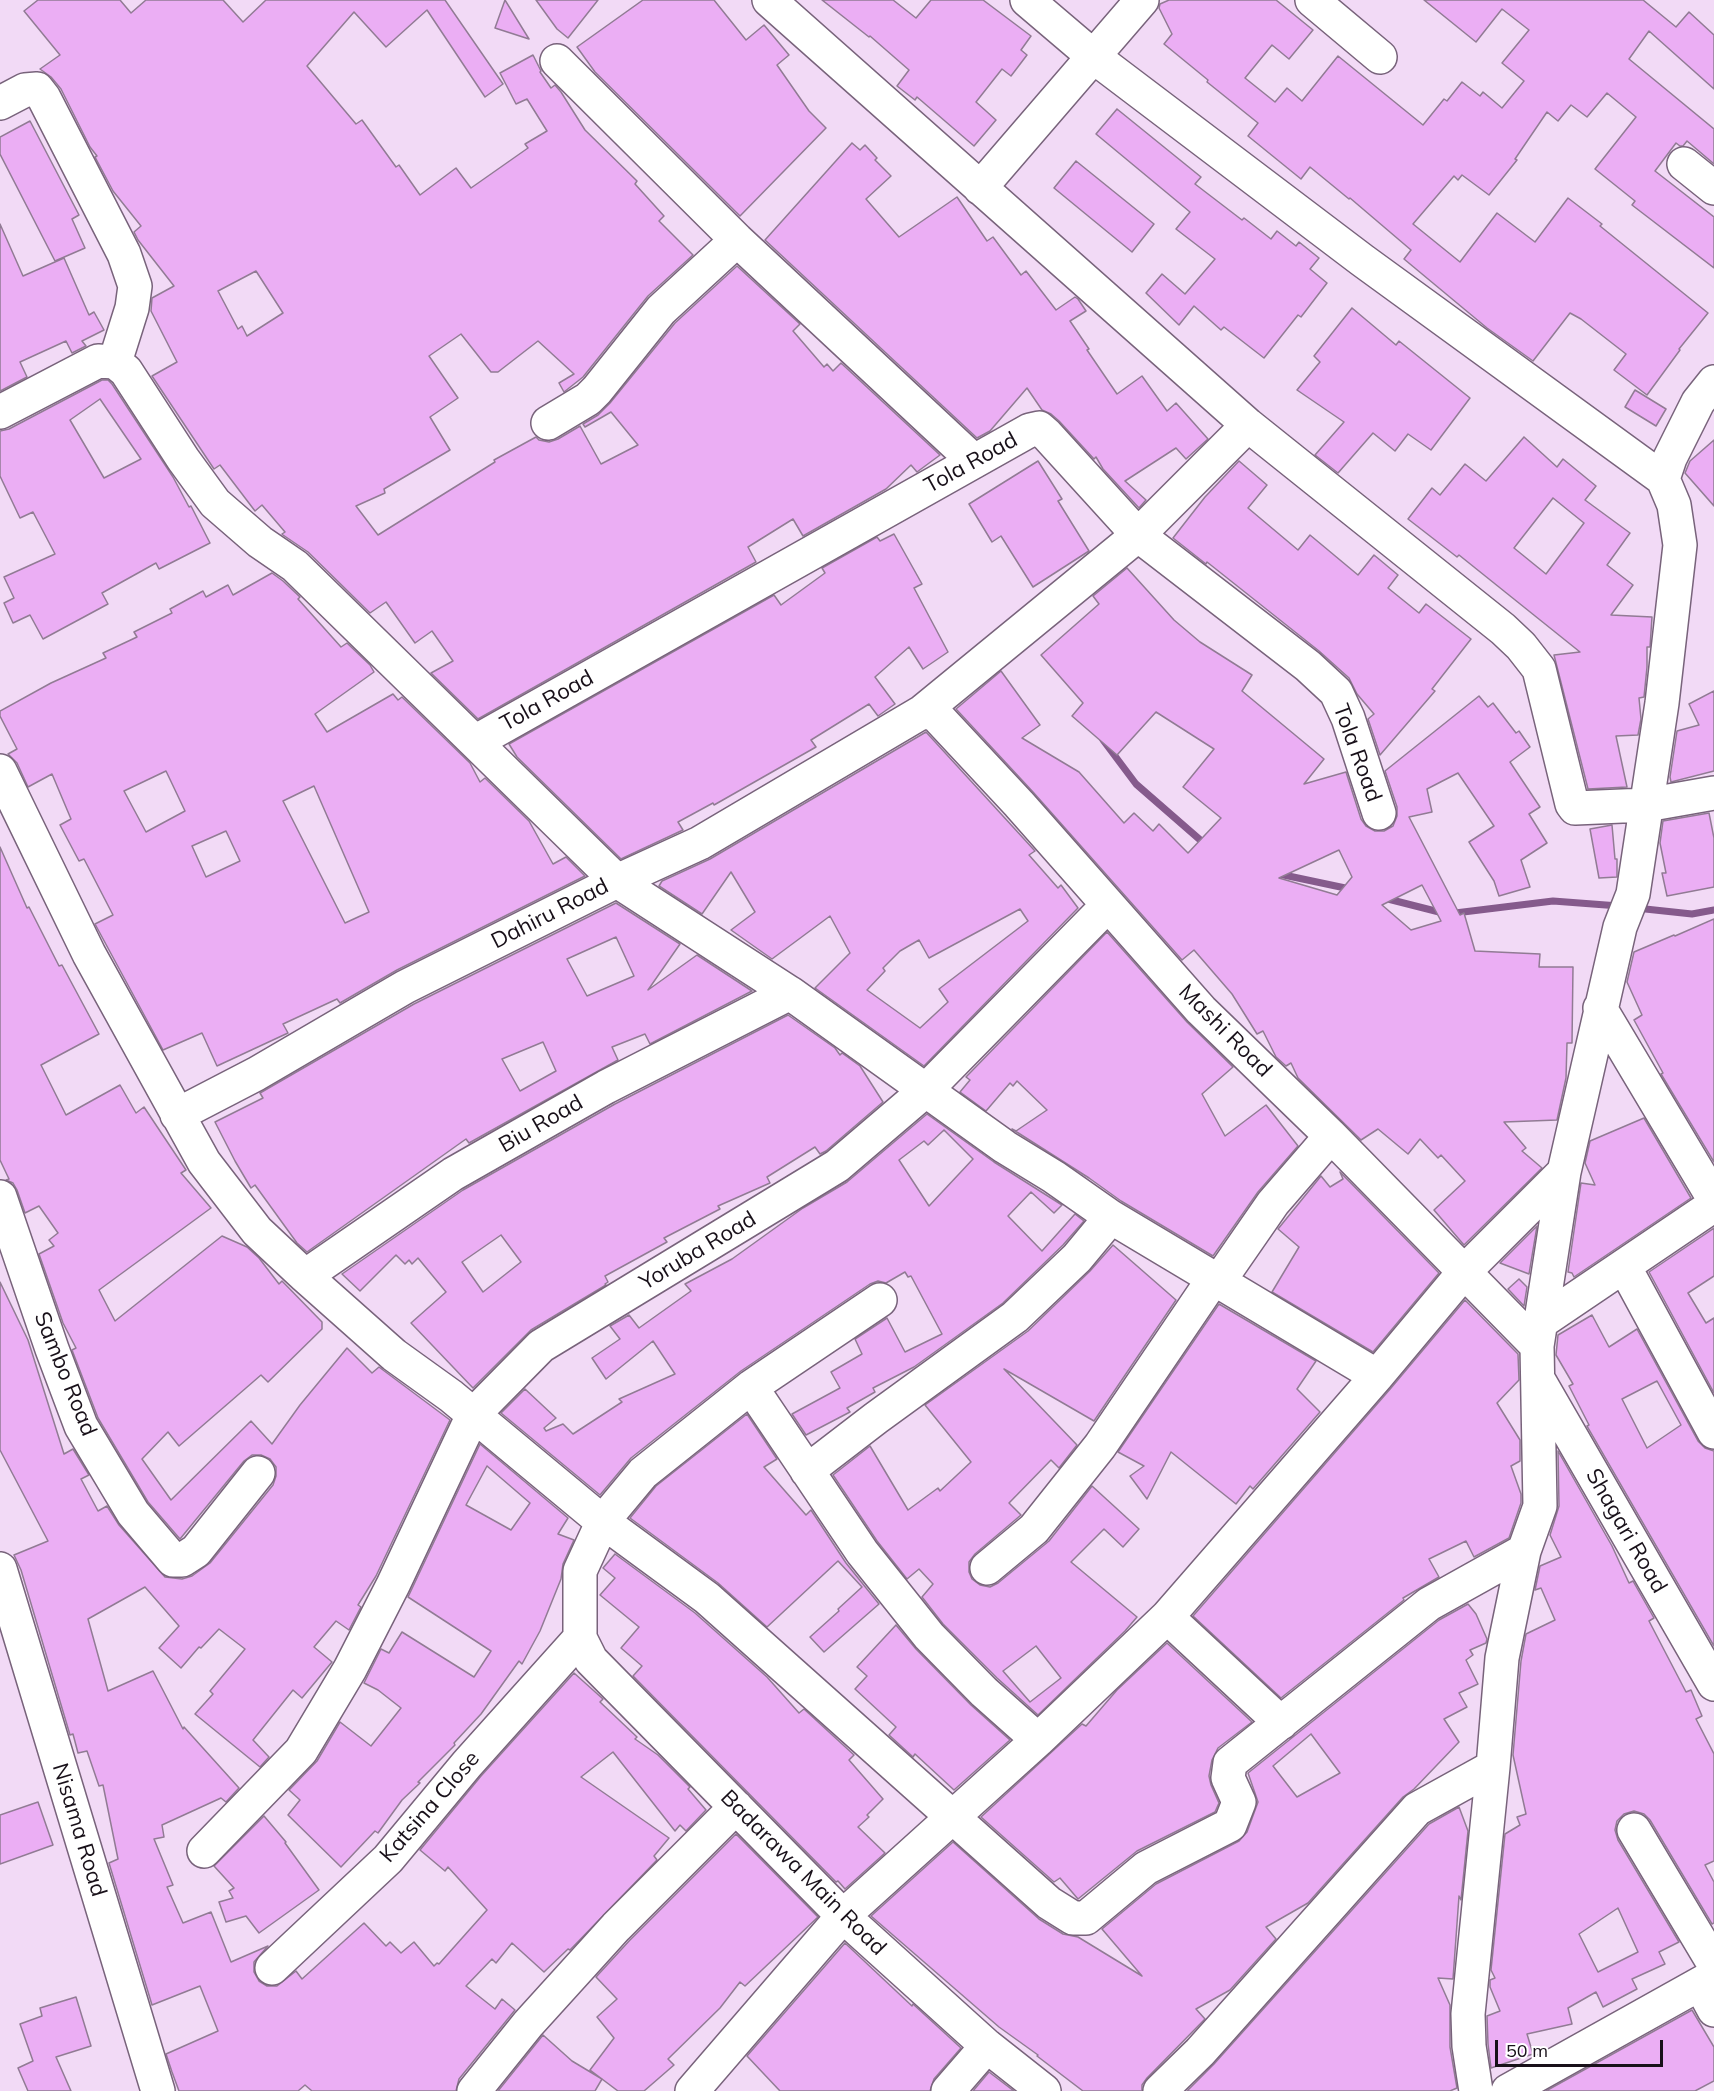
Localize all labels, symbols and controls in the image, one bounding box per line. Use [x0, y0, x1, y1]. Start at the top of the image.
street label: Tola Road [920, 427, 1022, 499]
street label: Tola Road [496, 665, 598, 737]
street label: Tola Road [1327, 700, 1387, 806]
street label: Dahiru Road [487, 873, 613, 955]
street label: Mashi Road [1173, 979, 1277, 1083]
street label: Biu Road [494, 1089, 588, 1159]
street label: Yoruba Road [635, 1206, 761, 1296]
street label: Sambo Road [28, 1308, 102, 1440]
street label: Shagari Road [1580, 1464, 1672, 1598]
street label: Katsina Close [375, 1746, 485, 1868]
street label: Nisama Road [46, 1760, 112, 1900]
street label: Badarawa Main Road [715, 1785, 891, 1961]
scale bar [1498, 2028, 1666, 2066]
text: 50 m [1506, 2039, 1548, 2062]

